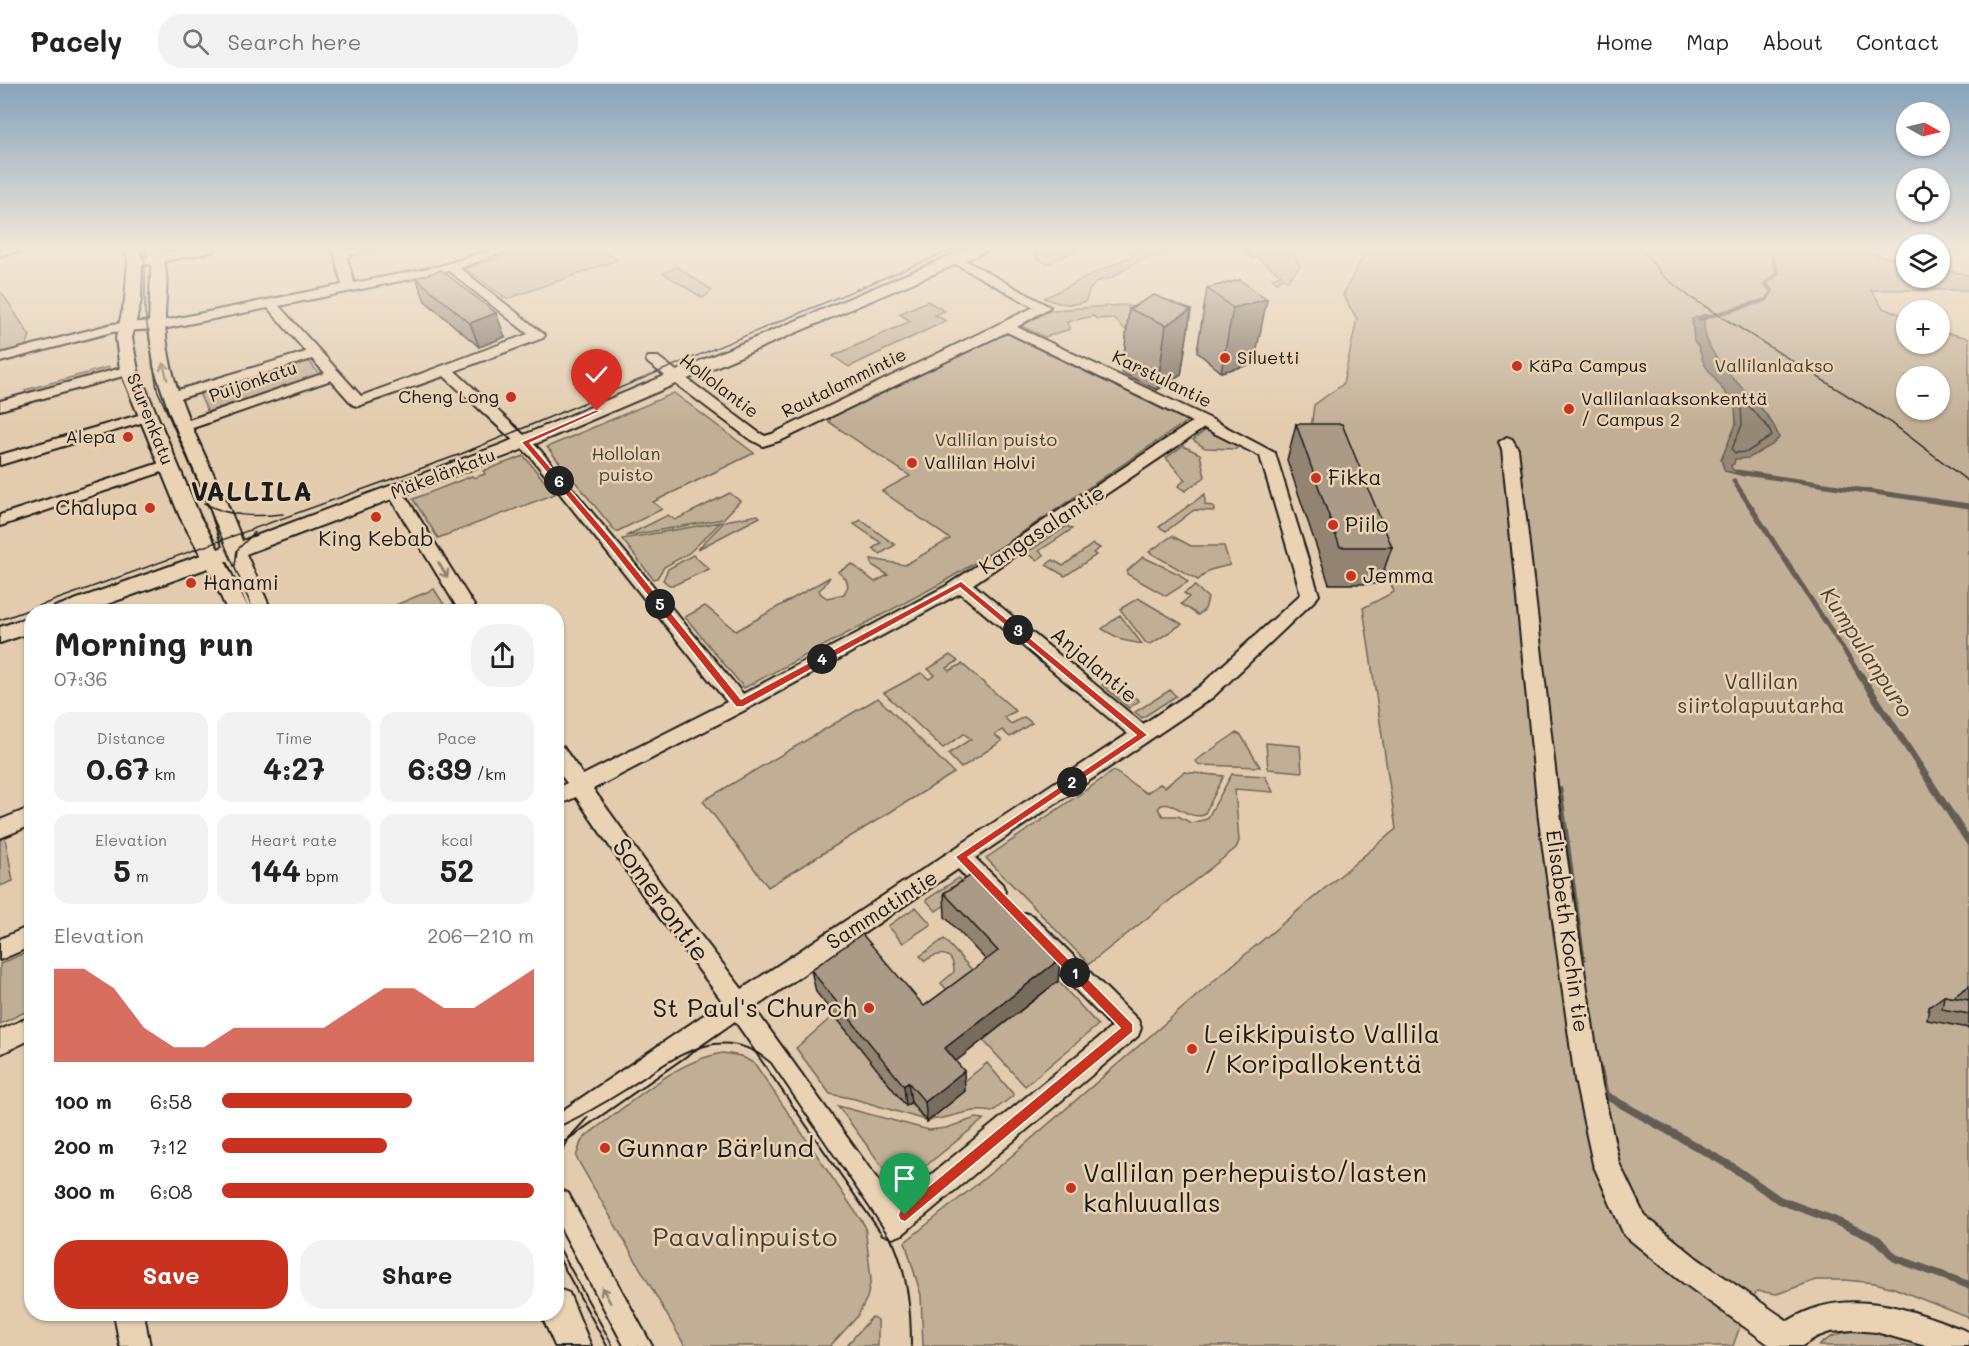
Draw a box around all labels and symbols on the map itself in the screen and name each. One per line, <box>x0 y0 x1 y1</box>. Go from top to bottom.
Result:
north arrow <box>1896 102 1950 156</box>
street label: Rautalammintie <box>777 341 910 423</box>
street label: Karstulantie <box>1109 344 1216 413</box>
place label: Siluetti <box>1237 345 1300 369</box>
street label: Hollolantie <box>675 347 764 423</box>
pin <box>571 349 622 411</box>
marker: Siluetti <box>1218 351 1232 365</box>
place label: KäPa Campus <box>1529 353 1647 377</box>
park label: Vallilanlaakso <box>1715 353 1834 377</box>
street label: Puijonkatu <box>205 355 300 407</box>
marker: KäPa Campus <box>1510 359 1524 373</box>
one-way arrow <box>159 361 170 380</box>
street label: Sturenkatu <box>122 369 180 468</box>
place label: Cheng Long <box>398 384 499 408</box>
place label: Vallilanlaaksonkenttä / Campus 2 <box>1581 386 1768 431</box>
marker: Cheng Long <box>504 390 518 404</box>
marker: Vallilanlaaksonkenttä / Campus 2 <box>1562 402 1576 416</box>
place label: Alepa <box>66 424 116 448</box>
park label: Vallilan puisto <box>935 427 1058 451</box>
marker: Alepa <box>121 430 135 444</box>
park label: Hollolan puisto <box>592 441 660 486</box>
street label: Mäkelänkatu <box>387 442 499 504</box>
place label: Vallilan Holvi <box>924 450 1036 474</box>
marker: Vallilan Holvi <box>905 456 919 470</box>
place label: Fikka <box>1328 463 1382 490</box>
pin: 6 <box>544 466 574 496</box>
marker: Fikka <box>1309 471 1323 485</box>
district label: VALLILA <box>191 473 313 508</box>
street label: Kangasalantie <box>973 478 1109 579</box>
place label: Chalupa <box>55 493 138 520</box>
marker: Chalupa <box>143 501 157 515</box>
marker: King Kebab <box>369 510 383 524</box>
place label: Piilo <box>1345 510 1388 537</box>
marker: Piilo <box>1326 518 1340 532</box>
place label: King Kebab <box>318 524 434 551</box>
one-way arrow <box>437 561 449 578</box>
place label: Jemma <box>1363 561 1434 588</box>
place label: Hanami <box>203 568 279 595</box>
marker: Jemma <box>1344 569 1358 583</box>
marker: Hanami <box>184 576 198 590</box>
water label: Kumpulanpuro <box>1815 581 1920 722</box>
pin: 5 <box>645 589 675 619</box>
pin: 3 <box>1003 615 1033 645</box>
street label: Anjalantie <box>1046 620 1144 708</box>
pin: 4 <box>807 644 837 674</box>
park label: Vallilan siirtolapuutarha <box>1677 667 1845 718</box>
pin: 2 <box>1057 767 1087 797</box>
street label: Elisabeth Kochin tie <box>1541 828 1596 1034</box>
street label: Somerontie <box>605 831 718 968</box>
street label: Sammatintie <box>820 863 942 955</box>
pin: 1 <box>1060 958 1090 988</box>
place label: St Paul's Church <box>653 990 857 1024</box>
marker: St Paul's Church <box>862 1001 876 1015</box>
place label: Leikkipuisto Vallila / Koripallokenttä <box>1204 1016 1440 1080</box>
marker: Leikkipuisto Vallila / Koripallokenttä <box>1185 1042 1199 1056</box>
place label: Gunnar Bärlund <box>617 1130 814 1164</box>
marker: Gunnar Bärlund <box>598 1141 612 1155</box>
pin <box>879 1153 930 1215</box>
place label: Vallilan perhepuisto/lasten kahluuallas <box>1083 1155 1427 1219</box>
marker: Vallilan perhepuisto/lasten kahluuallas <box>1064 1181 1078 1195</box>
park label: Paavalinpuisto <box>653 1219 837 1253</box>
one-way arrow <box>600 1286 611 1304</box>

